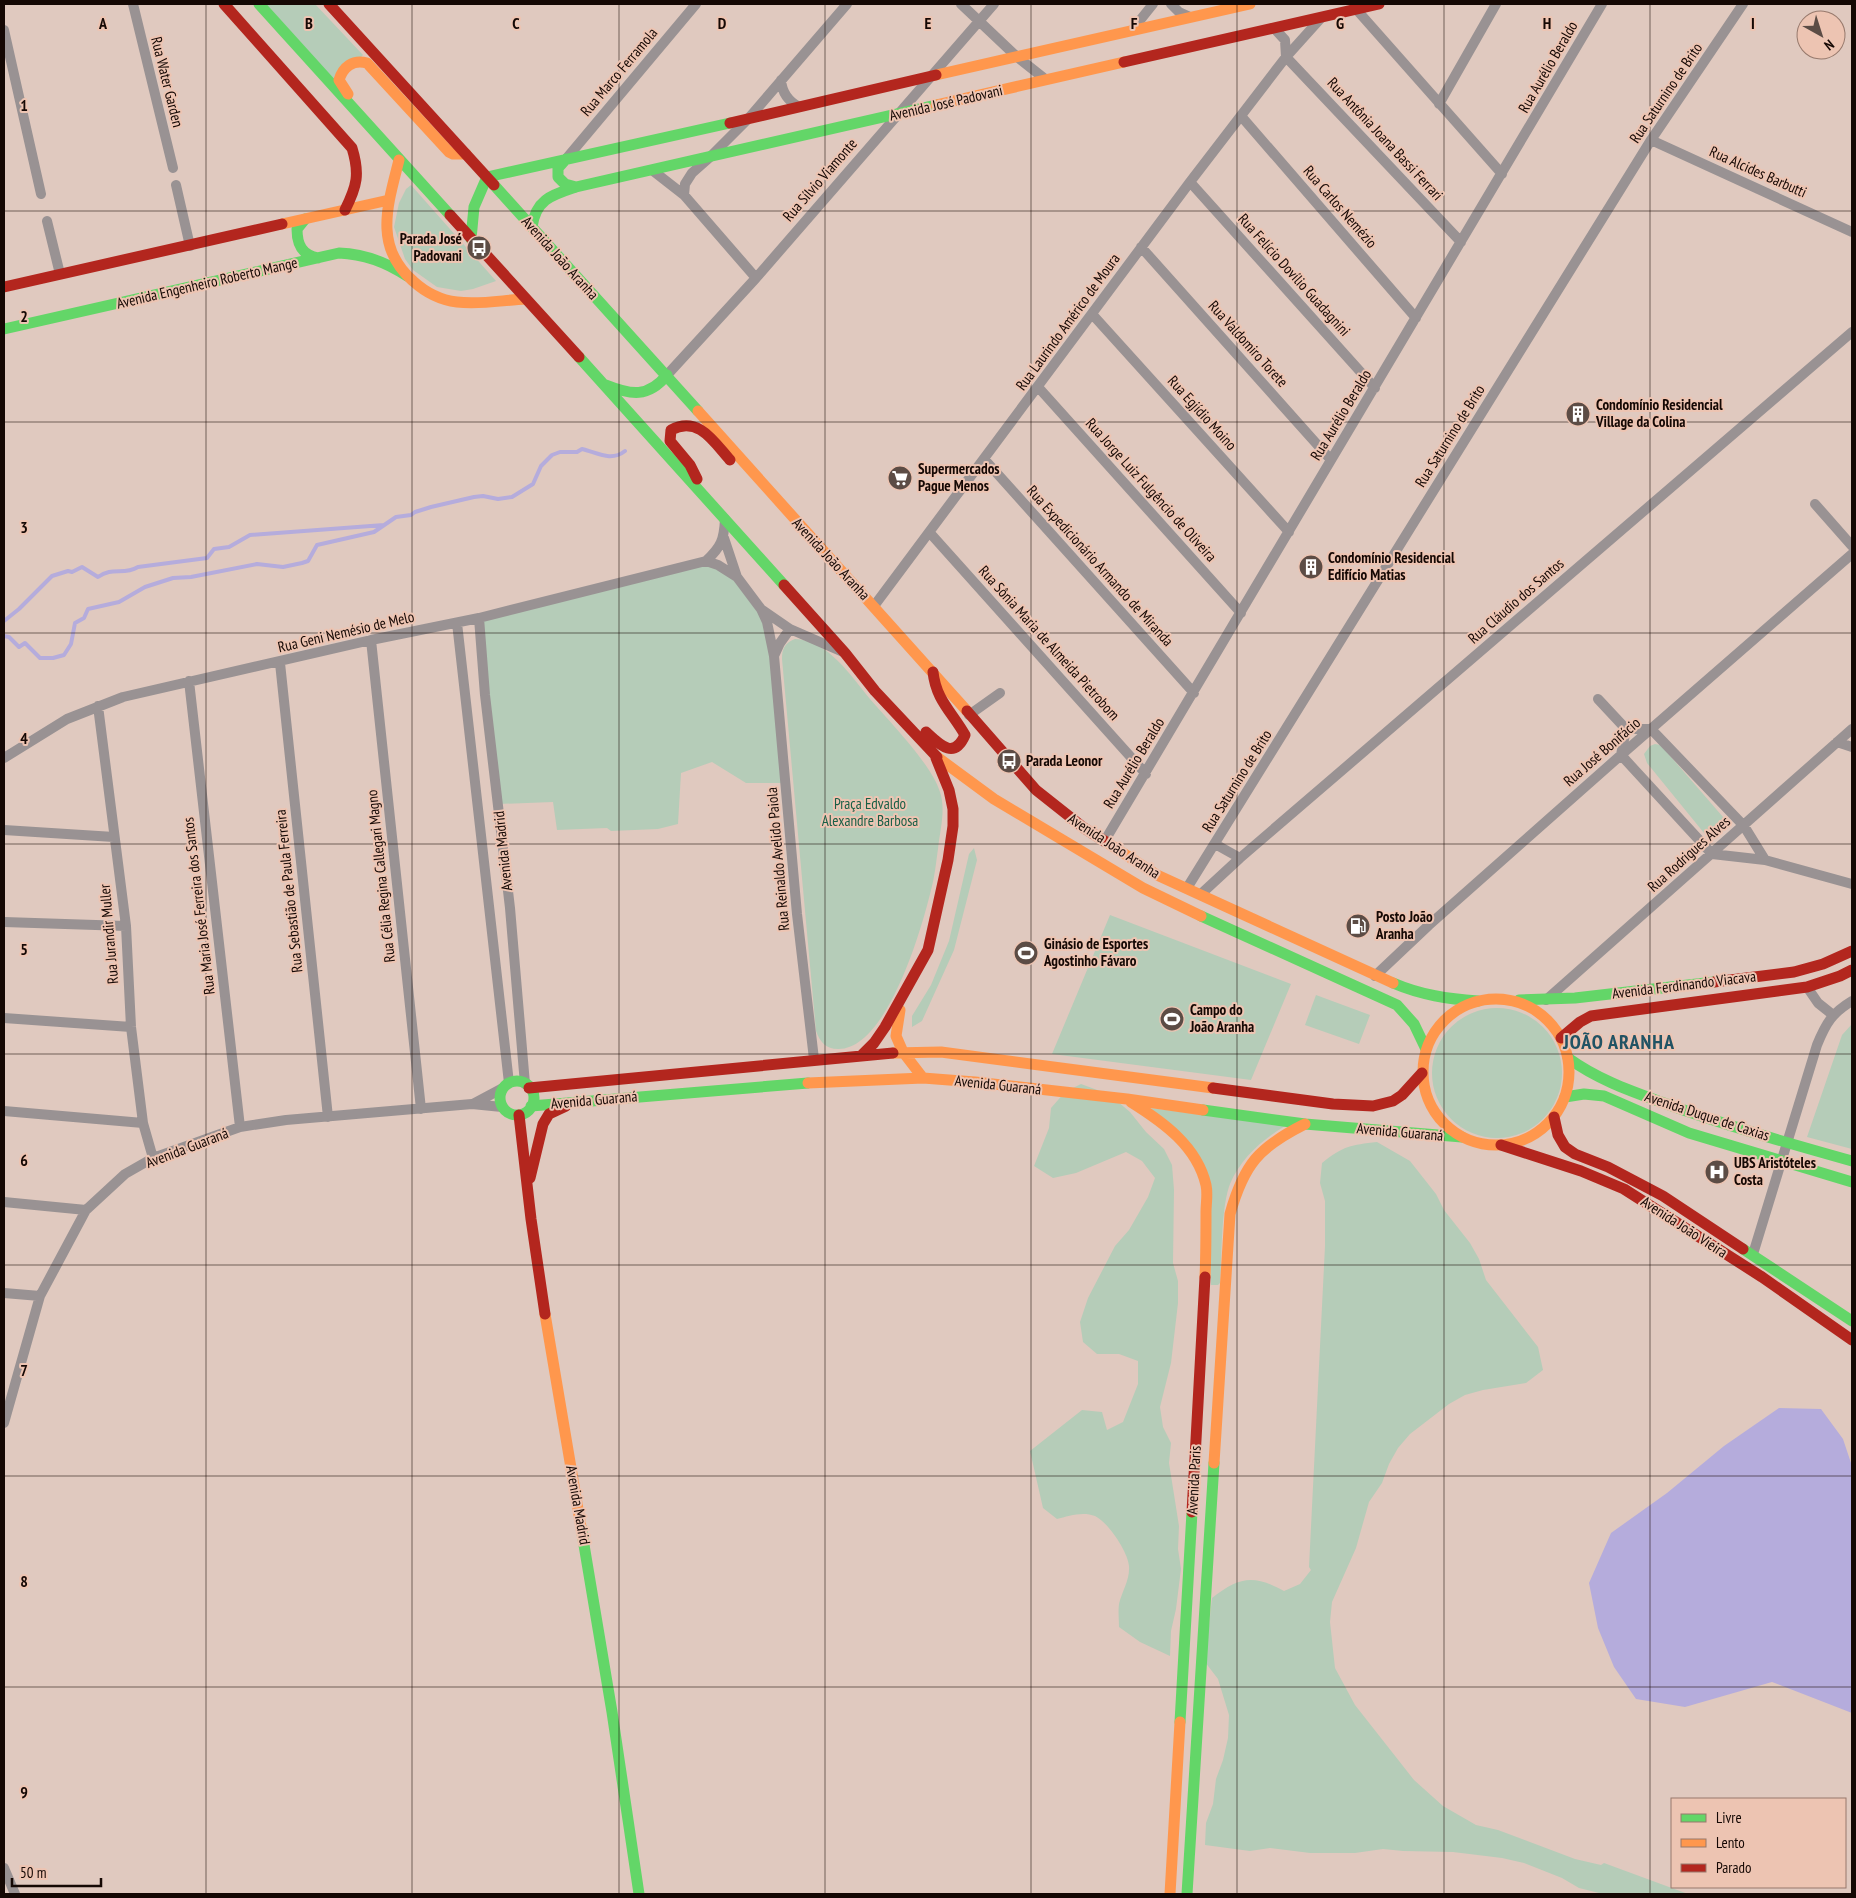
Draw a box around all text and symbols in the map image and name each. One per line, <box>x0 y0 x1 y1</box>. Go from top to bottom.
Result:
north arrow <box>1796 10 1846 60</box>
text: A <box>98 13 108 33</box>
text: B <box>305 13 313 33</box>
text: C <box>512 13 520 33</box>
text: D <box>718 13 727 33</box>
text: E <box>925 13 932 33</box>
text: F <box>1131 13 1138 33</box>
text: G <box>1336 13 1344 33</box>
text: H <box>1543 13 1551 33</box>
text: I <box>1751 13 1755 33</box>
street label: Rua Aurélio Beraldo <box>1514 18 1581 116</box>
street label: Rua Marco Ferramola <box>576 24 661 120</box>
street label: Rua Water Garden <box>147 35 188 129</box>
text: N <box>1821 36 1838 54</box>
street label: Rua Saturnino de Brito <box>1625 39 1706 147</box>
street label: Rua Antônia Joana Bassi Ferrari <box>1323 73 1447 204</box>
street label: Avenida José Padovani <box>887 80 1004 125</box>
text: 1 <box>20 95 28 115</box>
street label: Rua Sílvio Viamonte <box>778 134 861 225</box>
street label: Rua Alcides Barbutti <box>1707 142 1810 201</box>
street label: Rua Carlos Nemézio <box>1299 162 1381 252</box>
street label: Rua Felício Dovílio Guadagnini <box>1234 209 1354 340</box>
street label: Avenida João Aranha <box>518 212 603 303</box>
place label: Parada José Padovani <box>400 229 462 265</box>
bus stop icon: Parada José Padovani <box>466 235 492 261</box>
street label: Rua Laurindo Américo de Moura <box>1011 249 1124 394</box>
street label: Avenida Engenheiro Roberto Mange <box>115 252 299 313</box>
street label: Rua Valdomiro Torete <box>1205 296 1292 391</box>
text: 2 <box>20 306 28 326</box>
street label: Rua Aurélio Beraldo <box>1306 366 1375 464</box>
street label: Rua Egjídio Moino <box>1164 371 1241 454</box>
street label: Rua Saturnino de Brito <box>1411 381 1489 490</box>
place label: Condomínio Residencial Village da Colina <box>1595 395 1723 431</box>
building icon: Condomínio Residencial Village da Colina <box>1565 401 1591 427</box>
street label: Rua Jorge Luiz Fulgêncio de Oliveira <box>1082 414 1221 565</box>
place label: Supermercados Pague Menos <box>918 459 1000 495</box>
supermarket icon: Supermercados Pague Menos <box>887 465 913 491</box>
street label: Rua Expedicionário Armando de Miranda <box>1023 481 1178 650</box>
street label: Avenida João Aranha <box>788 513 874 604</box>
text: 3 <box>20 517 28 537</box>
place label: Condomínio Residencial Edifício Matias <box>1328 548 1455 584</box>
building icon: Condomínio Residencial Edifício Matias <box>1298 554 1324 580</box>
street label: Rua Cláudio dos Santos <box>1464 554 1568 647</box>
street label: Rua Sônia Maria de Almeida Pietrobom <box>975 561 1124 724</box>
street label: Rua Geni Nemésio de Melo <box>276 607 416 656</box>
street label: Rua José Bonifácio <box>1559 713 1644 790</box>
street label: Rua Aurélio Beraldo <box>1099 714 1168 812</box>
street label: Rua Saturnino de Brito <box>1198 726 1276 835</box>
text: 4 <box>20 728 28 748</box>
bus stop icon: Parada Leonor <box>996 748 1022 774</box>
place label: Parada Leonor <box>1026 751 1103 770</box>
street label: Rua Reinaldo Avelido Paiola <box>762 787 793 932</box>
street label: Rua Célia Regina Callegari Magno <box>362 789 399 963</box>
park label: Praça Edvaldo Alexandre Barbosa <box>822 794 918 830</box>
street label: Rua Sebastião de Paula Ferreira <box>270 809 307 973</box>
street label: Avenida João Aranha <box>1065 809 1164 882</box>
street label: Avenida Madrid <box>489 810 516 892</box>
street label: Rua Rodrigues Alves <box>1643 812 1734 896</box>
street label: Rua Maria José Ferreira dos Santos <box>178 816 219 996</box>
street label: Rua Jurandir Muller <box>95 882 122 985</box>
place label: Posto João Aranha <box>1375 907 1433 943</box>
fuel station icon: Posto João Aranha <box>1345 913 1371 939</box>
place label: Ginásio de Esportes Agostinho Fávaro <box>1043 934 1148 970</box>
text: 5 <box>20 939 28 959</box>
sports icon: Ginásio de Esportes Agostinho Fávaro <box>1013 940 1039 966</box>
street label: Avenida Ferdinando Viacava <box>1611 966 1757 1003</box>
place label: Campo do João Aranha <box>1189 1000 1254 1036</box>
sports icon: Campo do João Aranha <box>1159 1006 1185 1032</box>
district label: JOÃO ARANHA <box>1562 1029 1675 1055</box>
street label: Avenida Guaraná <box>954 1071 1042 1098</box>
street label: Avenida Guaraná <box>550 1086 638 1113</box>
street label: Avenida Duque de Caxias <box>1642 1086 1772 1145</box>
street label: Avenida Guaraná <box>1356 1118 1444 1145</box>
street label: Avenida Guaraná <box>143 1123 231 1172</box>
text: 6 <box>20 1150 28 1170</box>
place label: UBS Aristóteles Costa <box>1734 1153 1816 1189</box>
hospital icon: UBS Aristóteles Costa <box>1704 1159 1730 1185</box>
street label: Avenida João Vieira <box>1637 1192 1731 1262</box>
text: 7 <box>20 1360 28 1380</box>
street label: Avenida Paris <box>1182 1445 1205 1515</box>
street label: Avenida Madrid <box>562 1464 595 1546</box>
text: 8 <box>20 1571 28 1591</box>
text: 9 <box>20 1782 28 1802</box>
legend <box>1671 1798 1846 1888</box>
text: Livre <box>1716 1808 1742 1827</box>
text: Lento <box>1716 1833 1745 1852</box>
scale bar <box>12 1856 101 1888</box>
text: Parado <box>1716 1858 1751 1877</box>
text: 50 m <box>20 1863 46 1882</box>

